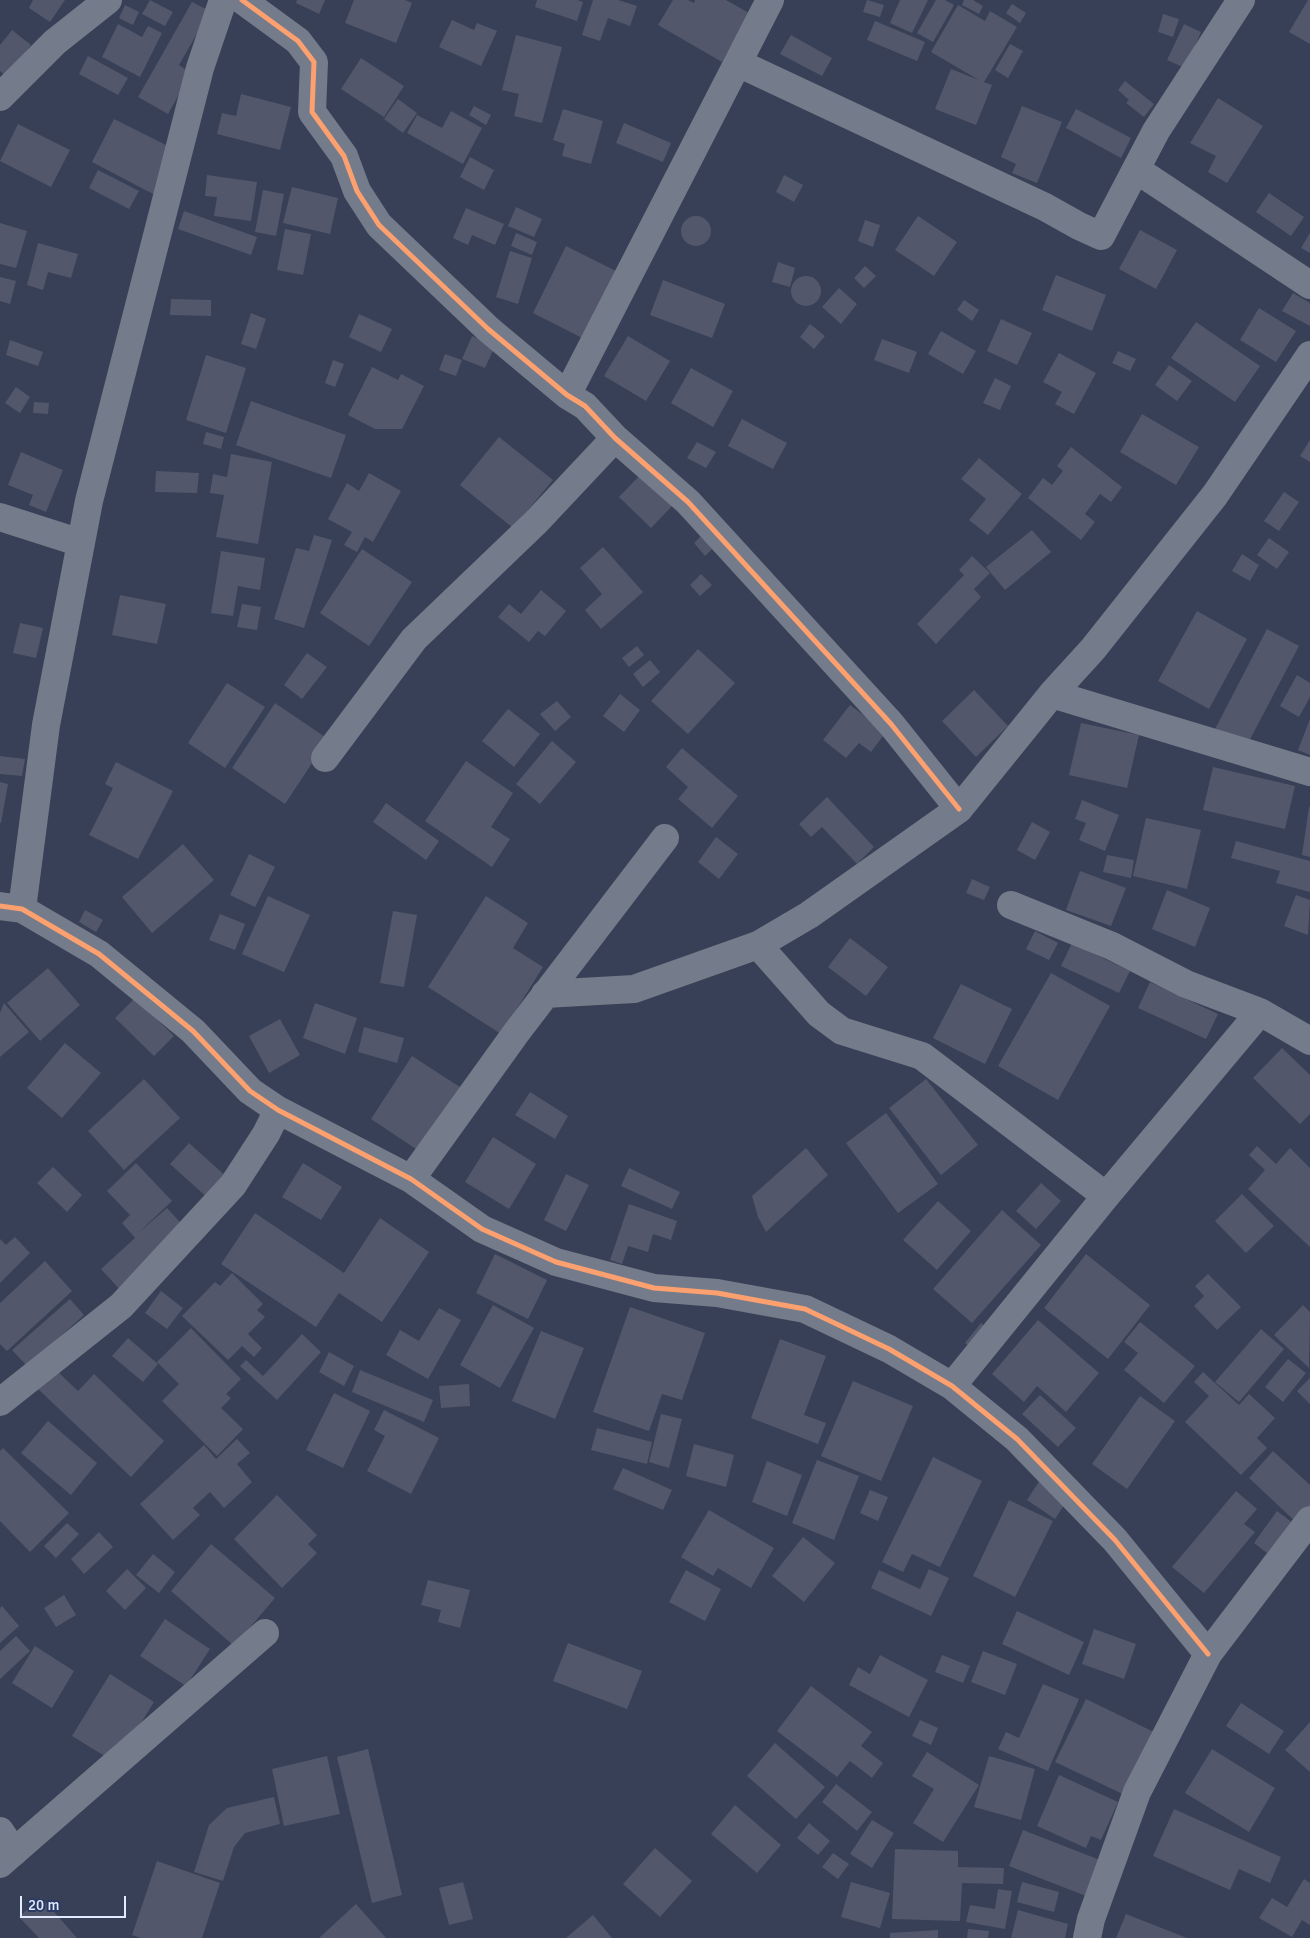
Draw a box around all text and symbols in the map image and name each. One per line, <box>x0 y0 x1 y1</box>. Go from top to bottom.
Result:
scale bar <box>22 1886 129 1918</box>
text: 20 m <box>28 1896 59 1914</box>

